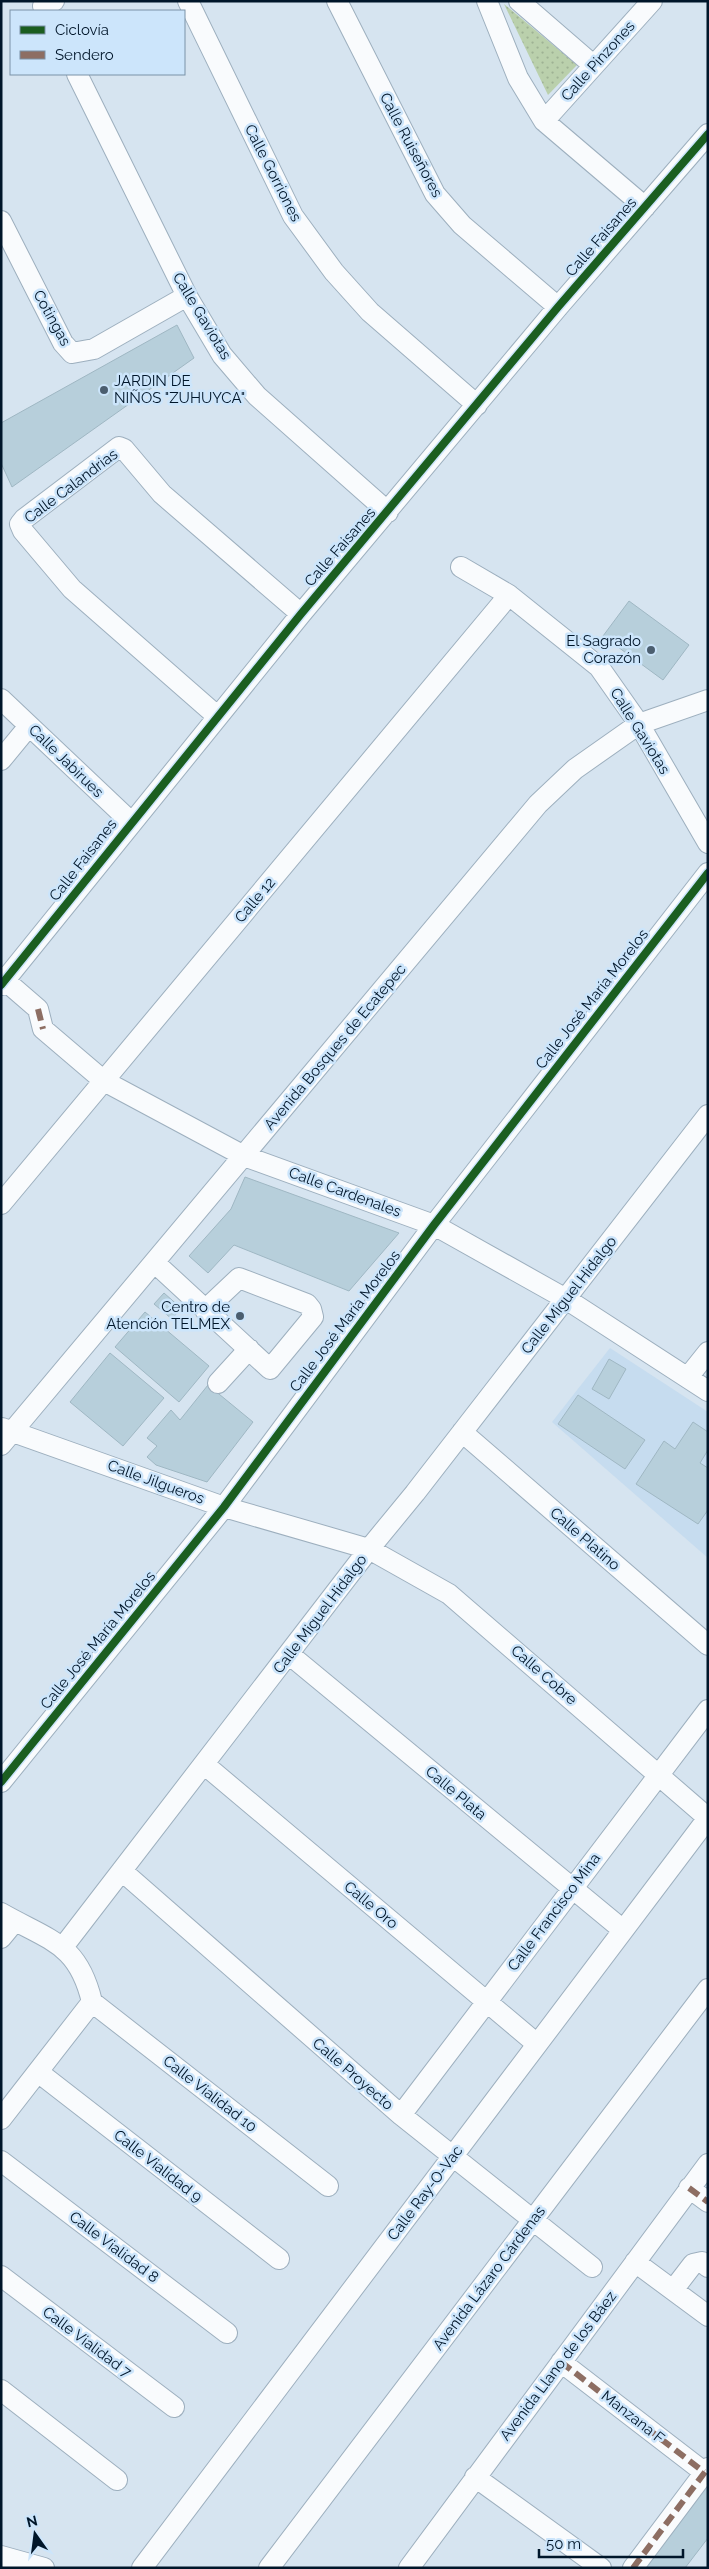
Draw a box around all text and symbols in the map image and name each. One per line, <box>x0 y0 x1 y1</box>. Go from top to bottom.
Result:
legend <box>10 10 185 75</box>
street label: Calle Pinzones <box>557 17 639 105</box>
text: Ciclovía <box>55 21 109 39</box>
text: Sendero <box>55 46 114 64</box>
street label: Calle Ruiseñores <box>376 90 446 200</box>
street label: Calle Gorriones <box>241 121 305 225</box>
street label: Calle Faisanes <box>562 194 640 280</box>
street label: Calle Gaviotas <box>169 269 235 363</box>
street label: Cotingas <box>29 287 75 349</box>
place label: JARDIN DE NIÑOS "ZUHUYCA" <box>114 372 245 407</box>
marker: JARDIN DE NIÑOS "ZUHUYCA" <box>98 384 110 396</box>
street label: Calle Calandrias <box>21 445 121 527</box>
street label: Calle Faisanes <box>301 504 379 590</box>
place label: El Sagrado Corazón <box>566 632 641 667</box>
marker: El Sagrado Corazón <box>645 644 657 656</box>
street label: Calle Gaviotas <box>606 684 674 778</box>
street label: Calle Jabirues <box>25 721 107 801</box>
street label: Calle Faisanes <box>45 816 121 904</box>
street label: Calle 12 <box>231 874 279 926</box>
street label: Calle José María Morelos <box>532 925 652 1073</box>
street label: Avenida Bosques de Ecatepec <box>260 960 410 1134</box>
street label: Calle Cardenales <box>286 1163 404 1221</box>
street label: Calle Miguel Hidalgo <box>518 1233 621 1357</box>
street label: Calle José María Morelos <box>286 1247 404 1395</box>
place label: Centro de Atención TELMEX <box>106 1298 231 1333</box>
marker: Centro de Atención TELMEX <box>234 1310 246 1322</box>
street label: Calle Jilgueros <box>105 1456 207 1508</box>
street label: Calle Platino <box>546 1504 624 1574</box>
street label: Calle Miguel Hidalgo <box>269 1551 371 1677</box>
street label: Calle José María Morelos <box>37 1567 159 1713</box>
street label: Calle Cobre <box>507 1641 581 1709</box>
street label: Calle Plata <box>422 1762 490 1824</box>
street label: Calle Francisco Mina <box>504 1850 604 1974</box>
street label: Calle Oro <box>341 1877 402 1933</box>
street label: Calle Proyecto <box>309 2034 397 2114</box>
street label: Calle Vialidad 10 <box>160 2052 260 2136</box>
street label: Calle Vialidad 9 <box>110 2126 206 2206</box>
street label: Calle Ray-O-Vac <box>384 2142 466 2244</box>
street label: Avenida Lázaro Cárdenas <box>429 2202 549 2354</box>
street label: Calle Vialidad 8 <box>66 2208 162 2287</box>
street label: Avenida Llano de los Báez <box>496 2288 620 2444</box>
street label: Calle Vialidad 7 <box>39 2303 135 2381</box>
street label: Manzana F <box>598 2387 668 2447</box>
north arrow <box>10 2509 60 2559</box>
text: N <box>25 2512 39 2530</box>
scale bar <box>539 2526 683 2558</box>
text: 50 m <box>546 2535 581 2553</box>

